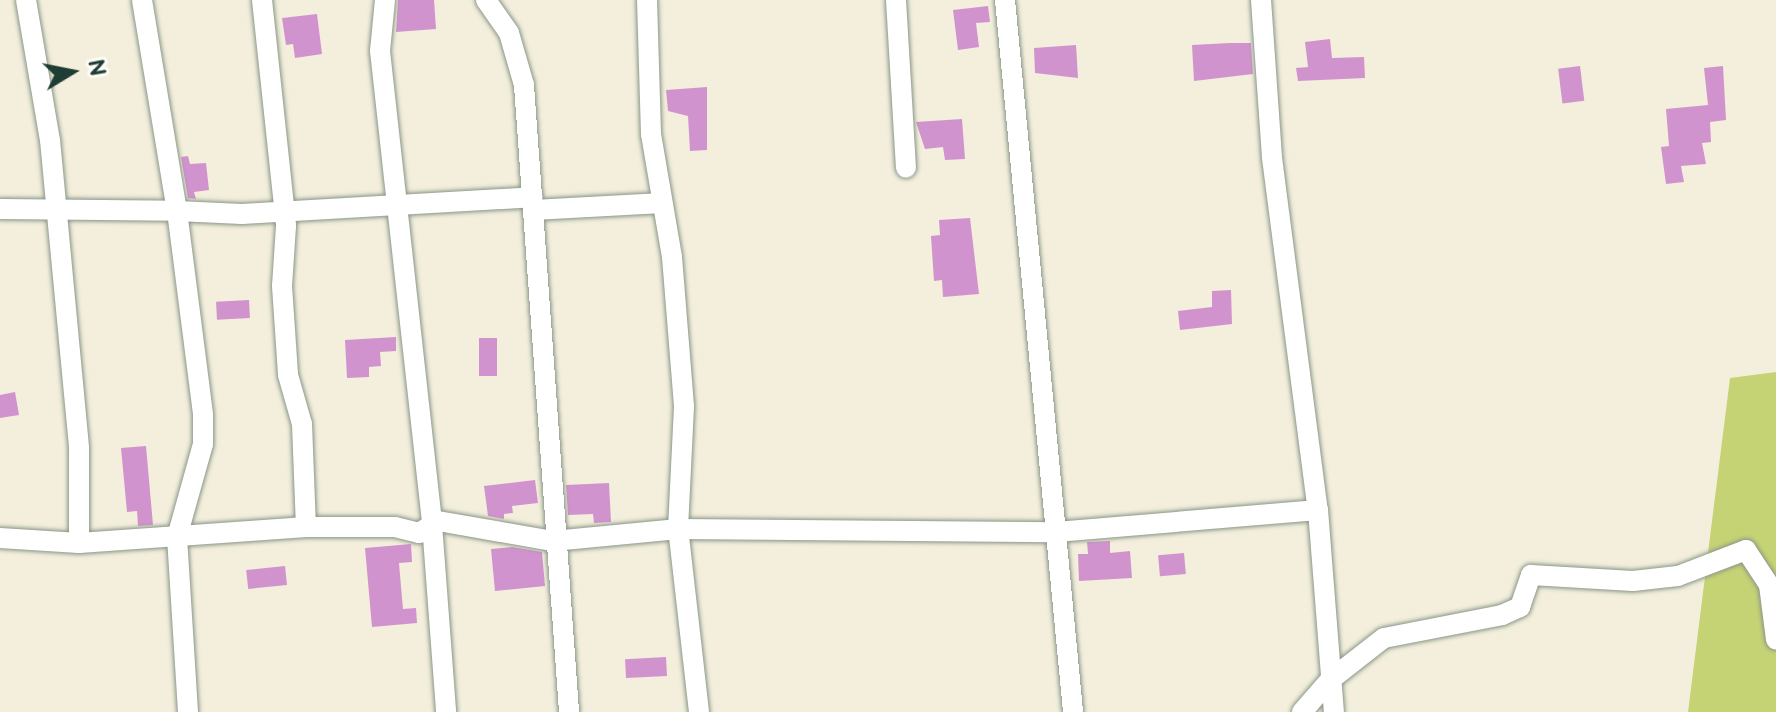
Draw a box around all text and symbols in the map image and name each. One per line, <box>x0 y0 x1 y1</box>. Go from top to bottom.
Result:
north arrow <box>32 32 112 112</box>
text: N <box>81 57 111 78</box>

